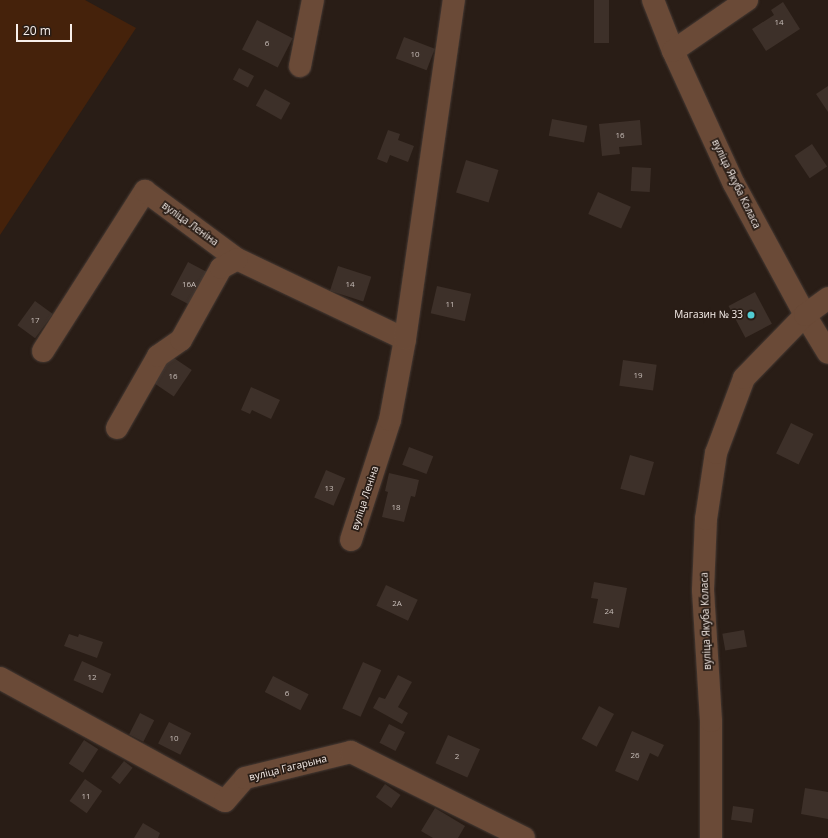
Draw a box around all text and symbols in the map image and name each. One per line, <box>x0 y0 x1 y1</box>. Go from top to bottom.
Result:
scale bar <box>18 16 74 42</box>
house number: 14 <box>774 17 784 27</box>
text: 20 m <box>23 22 51 39</box>
house number: 6 <box>265 38 269 48</box>
house number: 10 <box>410 49 420 59</box>
house number: 16 <box>615 130 625 140</box>
street label: вуліца Якуба Коласа <box>709 137 763 231</box>
street label: вуліца Леніна <box>159 200 221 248</box>
house number: 16А <box>182 279 196 289</box>
house number: 14 <box>345 279 355 289</box>
house number: 11 <box>445 299 455 309</box>
place label: Магазин № 33 <box>674 309 743 321</box>
marker: Магазин № 33 <box>746 310 756 320</box>
house number: 17 <box>30 315 40 325</box>
house number: 19 <box>633 370 643 380</box>
house number: 16 <box>168 371 178 381</box>
street label: вуліца Леніна <box>349 464 381 532</box>
house number: 13 <box>324 483 334 493</box>
house number: 18 <box>391 502 401 512</box>
street label: вуліца Якуба Коласа <box>698 572 714 670</box>
house number: 2А <box>392 598 402 608</box>
house number: 24 <box>604 606 614 616</box>
house number: 12 <box>87 672 97 682</box>
house number: 6 <box>285 688 289 698</box>
house number: 10 <box>169 733 179 743</box>
house number: 26 <box>630 750 640 760</box>
house number: 2 <box>455 751 459 761</box>
street label: вуліца Гагарына <box>248 753 328 783</box>
house number: 11 <box>81 791 91 801</box>

